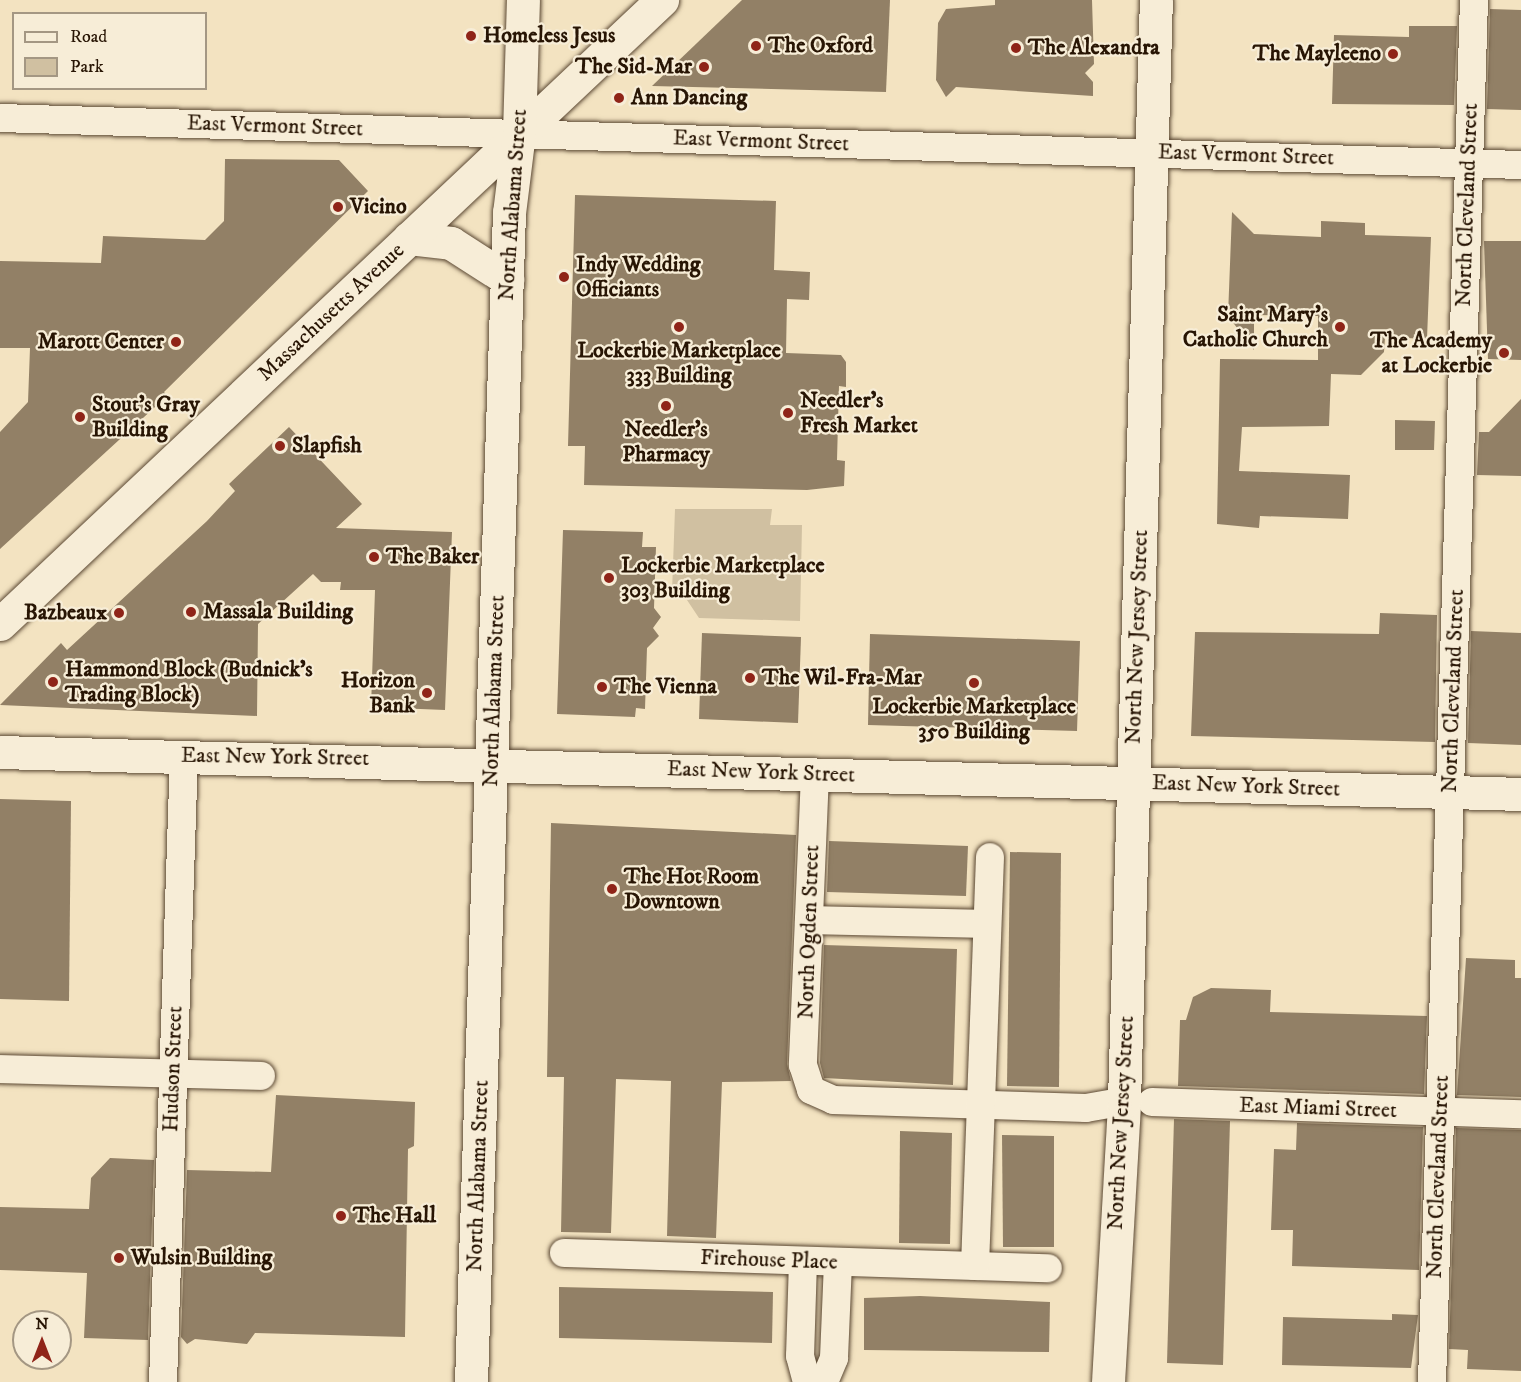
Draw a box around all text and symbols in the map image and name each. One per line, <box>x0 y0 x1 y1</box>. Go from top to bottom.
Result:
legend <box>12 12 207 90</box>
place label: Homeless Jesus <box>483 23 615 49</box>
text: Road <box>70 26 107 48</box>
marker: Homeless Jesus <box>464 29 478 43</box>
place label: The Oxford <box>768 33 873 59</box>
place label: The Alexandra <box>1028 35 1160 61</box>
marker: The Oxford <box>749 39 763 53</box>
marker: The Alexandra <box>1009 41 1023 55</box>
place label: The Mayleeno <box>1253 41 1381 67</box>
marker: The Mayleeno <box>1386 47 1400 61</box>
place label: The Sid-Mar <box>575 54 692 80</box>
text: Park <box>70 56 104 78</box>
marker: The Sid-Mar <box>697 60 711 74</box>
place label: Ann Dancing <box>631 85 747 111</box>
marker: Ann Dancing <box>612 91 626 105</box>
street label: North Cleveland Street <box>1450 103 1484 307</box>
street label: North Alabama Street <box>493 108 533 302</box>
street label: East Vermont Street <box>186 110 364 142</box>
street label: East Vermont Street <box>672 125 850 157</box>
street label: East Vermont Street <box>1157 139 1335 171</box>
place label: Vicino <box>350 194 407 220</box>
marker: Vicino <box>331 200 345 214</box>
street label: Massachusetts Avenue <box>252 237 410 387</box>
place label: Indy Wedding Officiants <box>576 251 701 302</box>
marker: Indy Wedding Officiants <box>557 270 571 284</box>
place label: Saint Mary's Catholic Church <box>1183 301 1328 352</box>
marker: Lockerbie Marketplace 333 Building <box>672 320 686 334</box>
marker: Saint Mary's Catholic Church <box>1333 320 1347 334</box>
place label: The Academy at Lockerbie <box>1370 327 1492 378</box>
place label: Marott Center <box>37 329 164 355</box>
marker: Marott Center <box>169 335 183 349</box>
place label: Lockerbie Marketplace 333 Building <box>577 337 781 388</box>
marker: The Academy at Lockerbie <box>1497 346 1511 360</box>
place label: Needler's Fresh Market <box>800 387 918 439</box>
place label: Stout's Gray Building <box>92 391 200 442</box>
marker: Needler's Pharmacy <box>659 399 673 413</box>
marker: Needler's Fresh Market <box>781 406 795 420</box>
marker: Stout's Gray Building <box>73 410 87 424</box>
place label: Needler's Pharmacy <box>622 416 710 468</box>
place label: Slapfish <box>292 433 362 459</box>
marker: Slapfish <box>273 439 287 453</box>
street label: North New Jersey Street <box>1120 529 1154 745</box>
place label: The Baker <box>386 544 479 570</box>
marker: The Baker <box>367 550 381 564</box>
place label: Lockerbie Marketplace 303 Building <box>621 552 825 604</box>
marker: Lockerbie Marketplace 303 Building <box>602 571 616 585</box>
street label: North Cleveland Street <box>1436 589 1470 793</box>
street label: North Alabama Street <box>477 595 511 787</box>
place label: Massala Building <box>203 599 353 625</box>
place label: Bazbeaux <box>24 600 107 626</box>
marker: Massala Building <box>184 605 198 619</box>
marker: Bazbeaux <box>112 606 126 620</box>
place label: Hammond Block (Budnick's Trading Block) <box>65 656 313 708</box>
place label: The Wil-Fra-Mar <box>762 665 922 691</box>
place label: Horizon Bank <box>341 667 415 718</box>
marker: The Wil-Fra-Mar <box>743 671 757 685</box>
place label: The Vienna <box>614 674 717 700</box>
marker: Hammond Block (Budnick's Trading Block) <box>46 675 60 689</box>
marker: Lockerbie Marketplace 350 Building <box>967 676 981 690</box>
marker: The Vienna <box>595 680 609 694</box>
marker: Horizon Bank <box>420 686 434 700</box>
place label: Lockerbie Marketplace 350 Building <box>872 693 1076 744</box>
street label: East New York Street <box>181 742 369 772</box>
street label: East New York Street <box>666 756 856 788</box>
street label: East New York Street <box>1151 770 1341 802</box>
street label: North Ogden Street <box>793 844 825 1020</box>
place label: The Hot Room Downtown <box>624 863 759 914</box>
marker: The Hot Room Downtown <box>605 882 619 896</box>
street label: Hudson Street <box>158 1006 188 1132</box>
street label: North New Jersey Street <box>1102 1015 1140 1231</box>
street label: North Cleveland Street <box>1421 1075 1455 1279</box>
street label: North Alabama Street <box>461 1080 495 1272</box>
street label: East Miami Street <box>1239 1092 1397 1124</box>
place label: The Hall <box>353 1203 436 1229</box>
marker: The Hall <box>334 1209 348 1223</box>
street label: Firehouse Place <box>700 1244 838 1276</box>
place label: Wulsin Building <box>131 1245 272 1271</box>
marker: Wulsin Building <box>112 1251 126 1265</box>
north arrow <box>12 1310 72 1370</box>
text: N <box>35 1314 49 1334</box>

